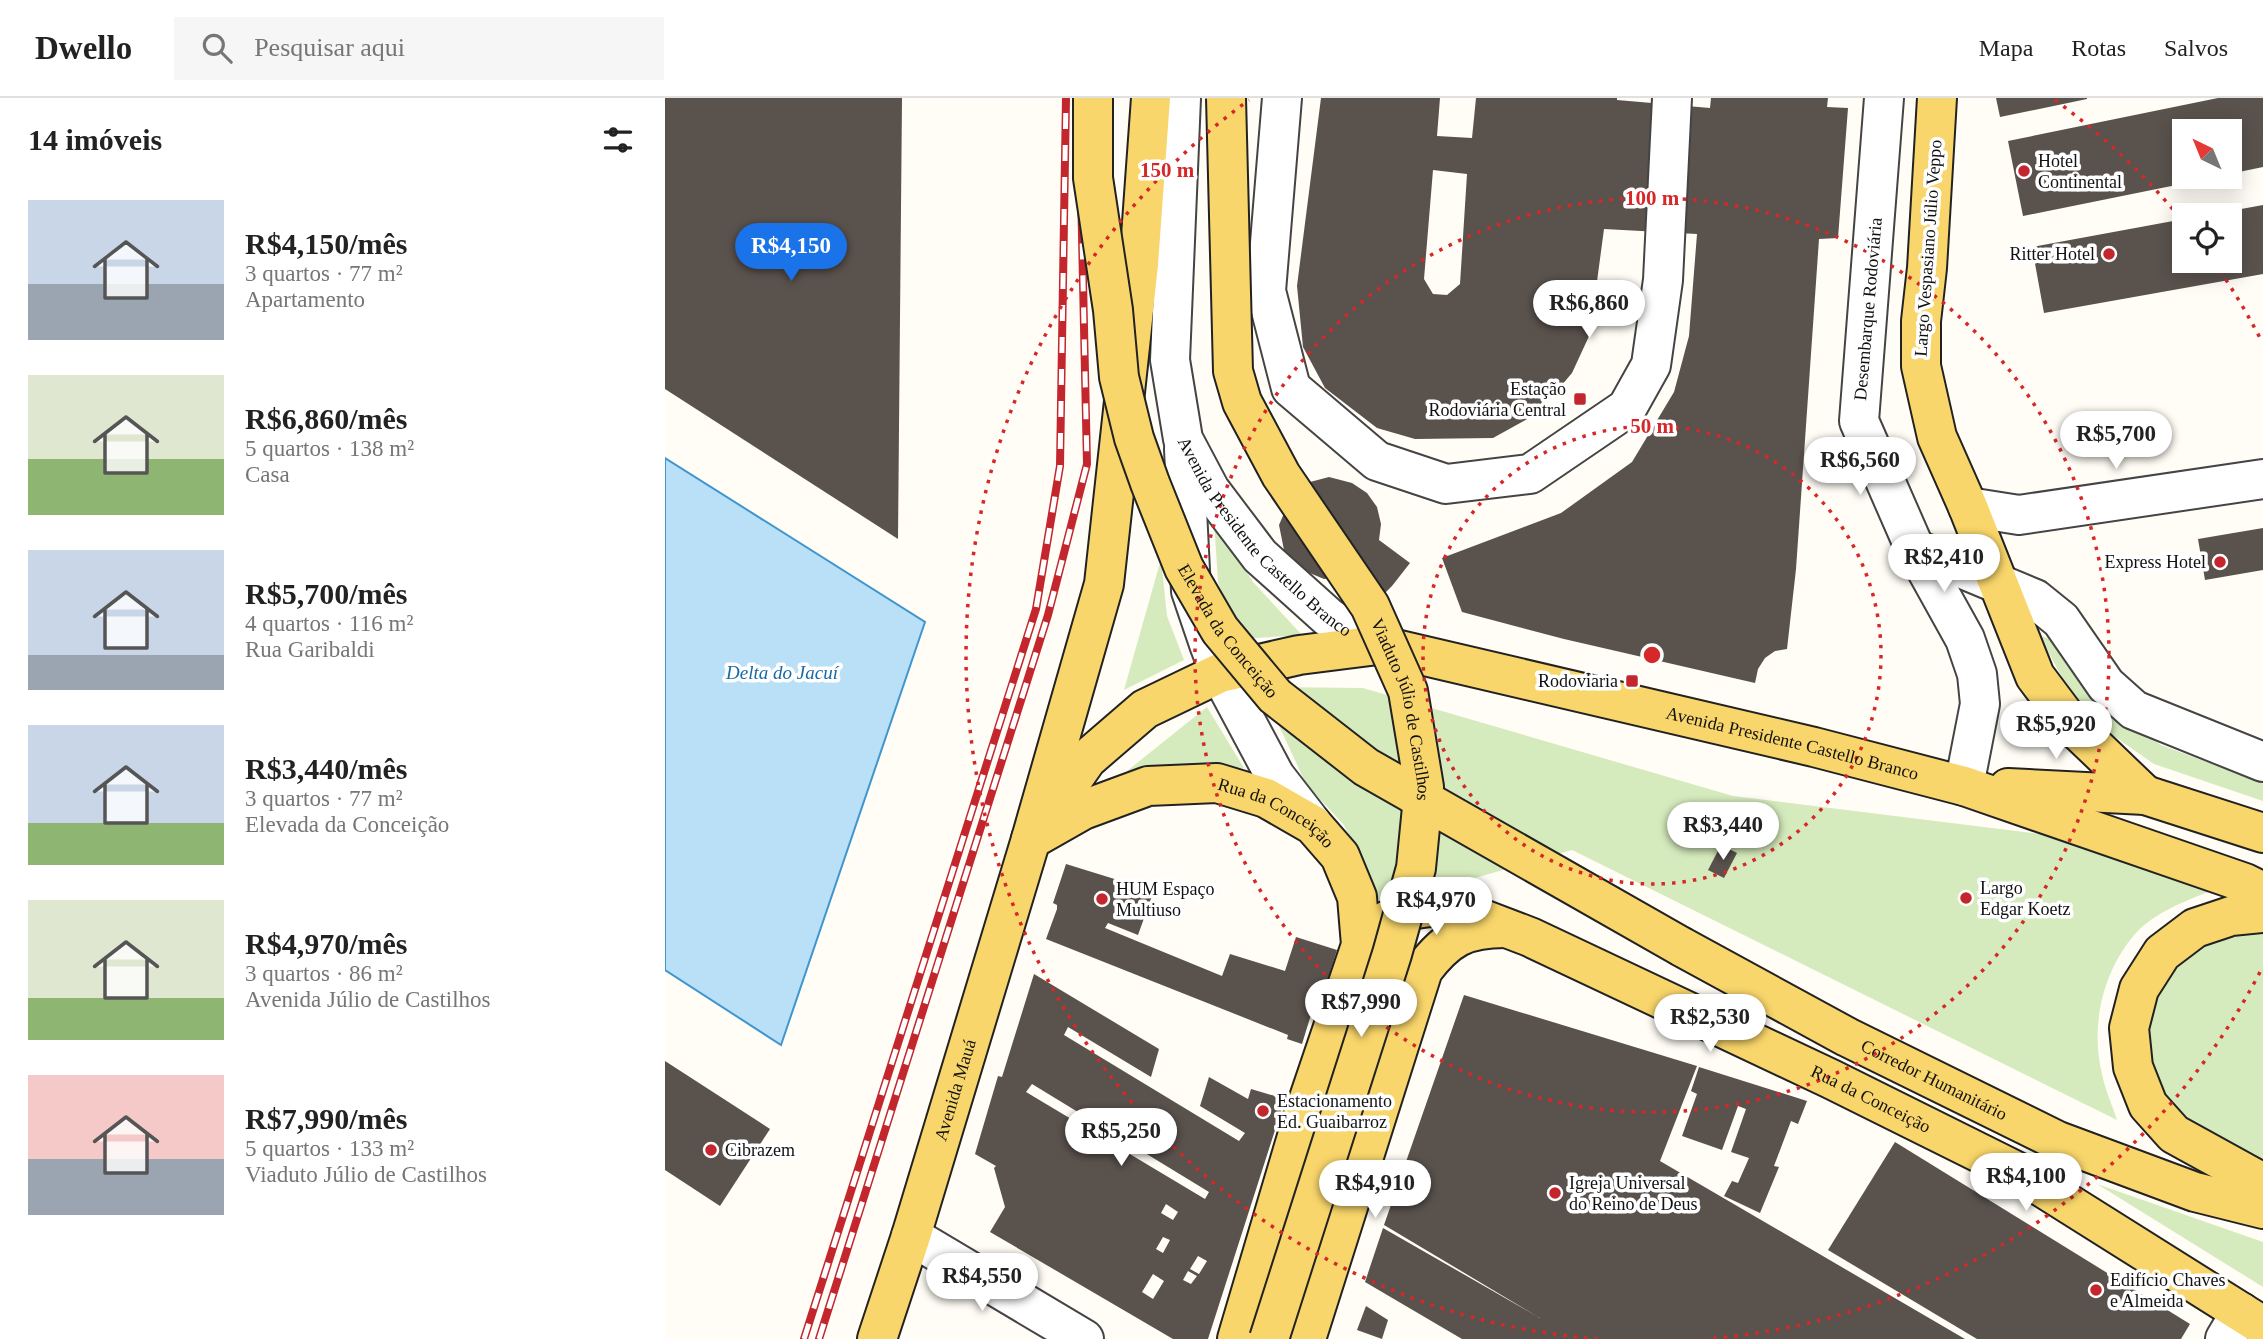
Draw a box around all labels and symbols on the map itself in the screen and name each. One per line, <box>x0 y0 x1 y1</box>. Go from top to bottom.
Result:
north arrow <box>2172 119 2242 189</box>
street label: Largo Vespasiano Júlio Veppo <box>1910 139 1946 357</box>
place label: Hotel Continental <box>2038 151 2122 192</box>
text: 150 m <box>1140 158 1195 182</box>
marker: Hotel Continental <box>2016 163 2032 179</box>
text: 100 m <box>1625 186 1680 210</box>
street label: Desembarque Rodoviária <box>1850 217 1886 401</box>
pin: R$4,150 <box>726 223 856 283</box>
place label: Ritter Hotel <box>2010 244 2095 264</box>
marker: Ritter Hotel <box>2101 246 2117 262</box>
pin: R$6,860 <box>1524 280 1654 340</box>
place label: Estação Rodoviária Central <box>1429 379 1566 420</box>
marker: Estação Rodoviária Central <box>1572 391 1588 407</box>
pin: R$5,700 <box>2051 412 2181 471</box>
text: 50 m <box>1630 414 1674 438</box>
street label: Avenida Presidente Castello Branco <box>1174 433 1355 641</box>
pin: R$6,560 <box>1795 438 1925 497</box>
pin: R$2,410 <box>1879 534 2009 594</box>
place label: Express Hotel <box>2105 552 2206 572</box>
marker: Express Hotel <box>2212 554 2228 570</box>
street label: Elevada da Conceição <box>1174 560 1282 702</box>
street label: Viaduto Júlio de Castilhos <box>1367 615 1434 802</box>
centre of rings <box>1640 643 1664 667</box>
water label: Delta do Jacuí <box>725 662 840 683</box>
place label: Rodoviaria <box>1538 671 1618 691</box>
marker: Rodoviaria <box>1624 673 1640 689</box>
pin: R$5,920 <box>1991 702 2121 761</box>
street label: Avenida Presidente Castello Branco <box>1664 703 1921 784</box>
street label: Rua da Conceição <box>1216 774 1338 852</box>
pin: R$3,440 <box>1658 802 1788 862</box>
pin: R$4,970 <box>1371 878 1501 937</box>
place label: Largo Edgar Koetz <box>1980 878 2070 919</box>
place label: HUM Espaço Multiuso <box>1116 879 1214 920</box>
marker: Largo Edgar Koetz <box>1958 890 1974 906</box>
marker: HUM Espaço Multiuso <box>1094 891 1110 907</box>
pin: R$7,990 <box>1296 979 1426 1039</box>
pin: R$2,530 <box>1645 995 1775 1054</box>
street label: Corredor Humanitário <box>1858 1035 2010 1124</box>
street label: Avenida Mauá <box>930 1037 980 1143</box>
street label: Rua da Conceição <box>1808 1061 1934 1137</box>
place label: Estacionamento Ed. Guaibarroz <box>1277 1091 1392 1132</box>
marker: Estacionamento Ed. Guaibarroz <box>1255 1103 1271 1119</box>
pin: R$5,250 <box>1056 1108 1186 1168</box>
place label: Cibrazem <box>725 1140 795 1160</box>
marker: Cibrazem <box>703 1142 719 1158</box>
pin: R$4,100 <box>1961 1154 2091 1213</box>
pin: R$4,910 <box>1310 1160 1440 1220</box>
place label: Igreja Universal do Reino de Deus <box>1569 1173 1697 1214</box>
marker: Igreja Universal do Reino de Deus <box>1547 1185 1563 1201</box>
pin: R$4,550 <box>917 1254 1047 1313</box>
place label: Edifício Chaves e Almeida <box>2110 1270 2225 1311</box>
marker: Edifício Chaves e Almeida <box>2088 1282 2104 1298</box>

